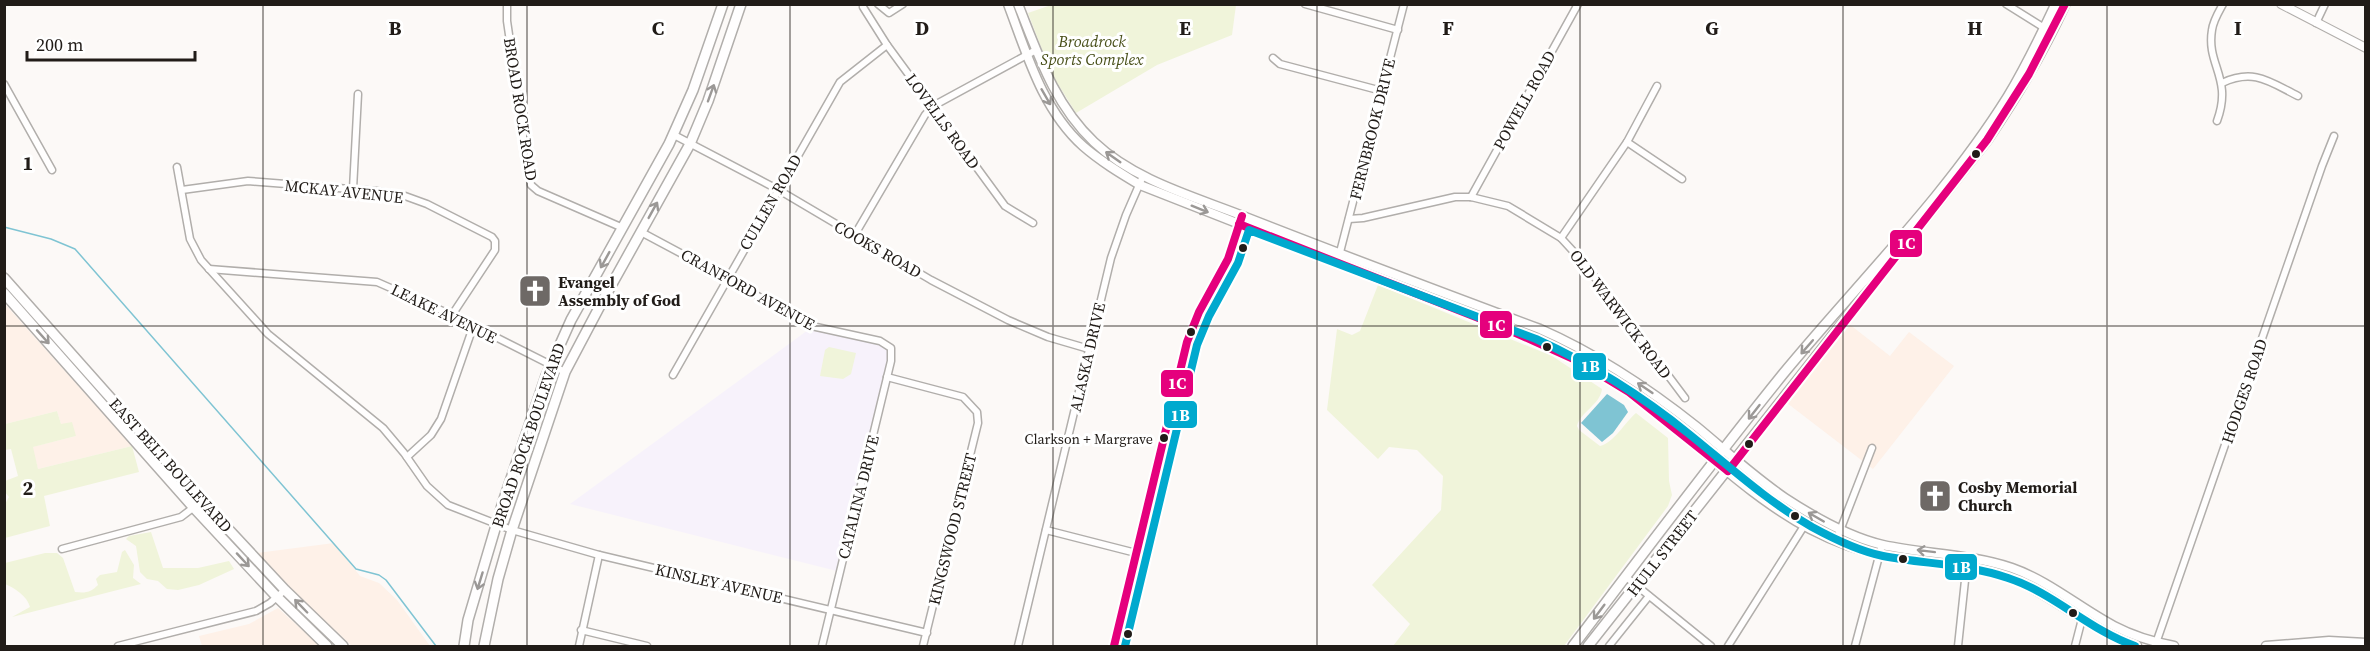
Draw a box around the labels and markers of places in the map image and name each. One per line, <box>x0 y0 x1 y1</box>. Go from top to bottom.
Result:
unlabelled marker <box>1970 148 1982 160</box>
unlabelled marker <box>1237 242 1249 254</box>
place label: Evangel Assembly of God <box>558 271 681 311</box>
church icon: Evangel Assembly of God <box>517 273 553 309</box>
unlabelled marker <box>1185 326 1197 338</box>
unlabelled marker <box>1541 341 1553 353</box>
place label: Clarkson + Margrave <box>1025 429 1153 449</box>
marker: Clarkson + Margrave <box>1158 432 1170 444</box>
unlabelled marker <box>1743 438 1755 450</box>
place label: Cosby Memorial Church <box>1958 476 2078 516</box>
church icon: Cosby Memorial Church <box>1917 478 1953 514</box>
unlabelled marker <box>1789 510 1801 522</box>
unlabelled marker <box>1897 553 1909 565</box>
unlabelled marker <box>2067 607 2079 619</box>
unlabelled marker <box>1122 628 1134 640</box>

